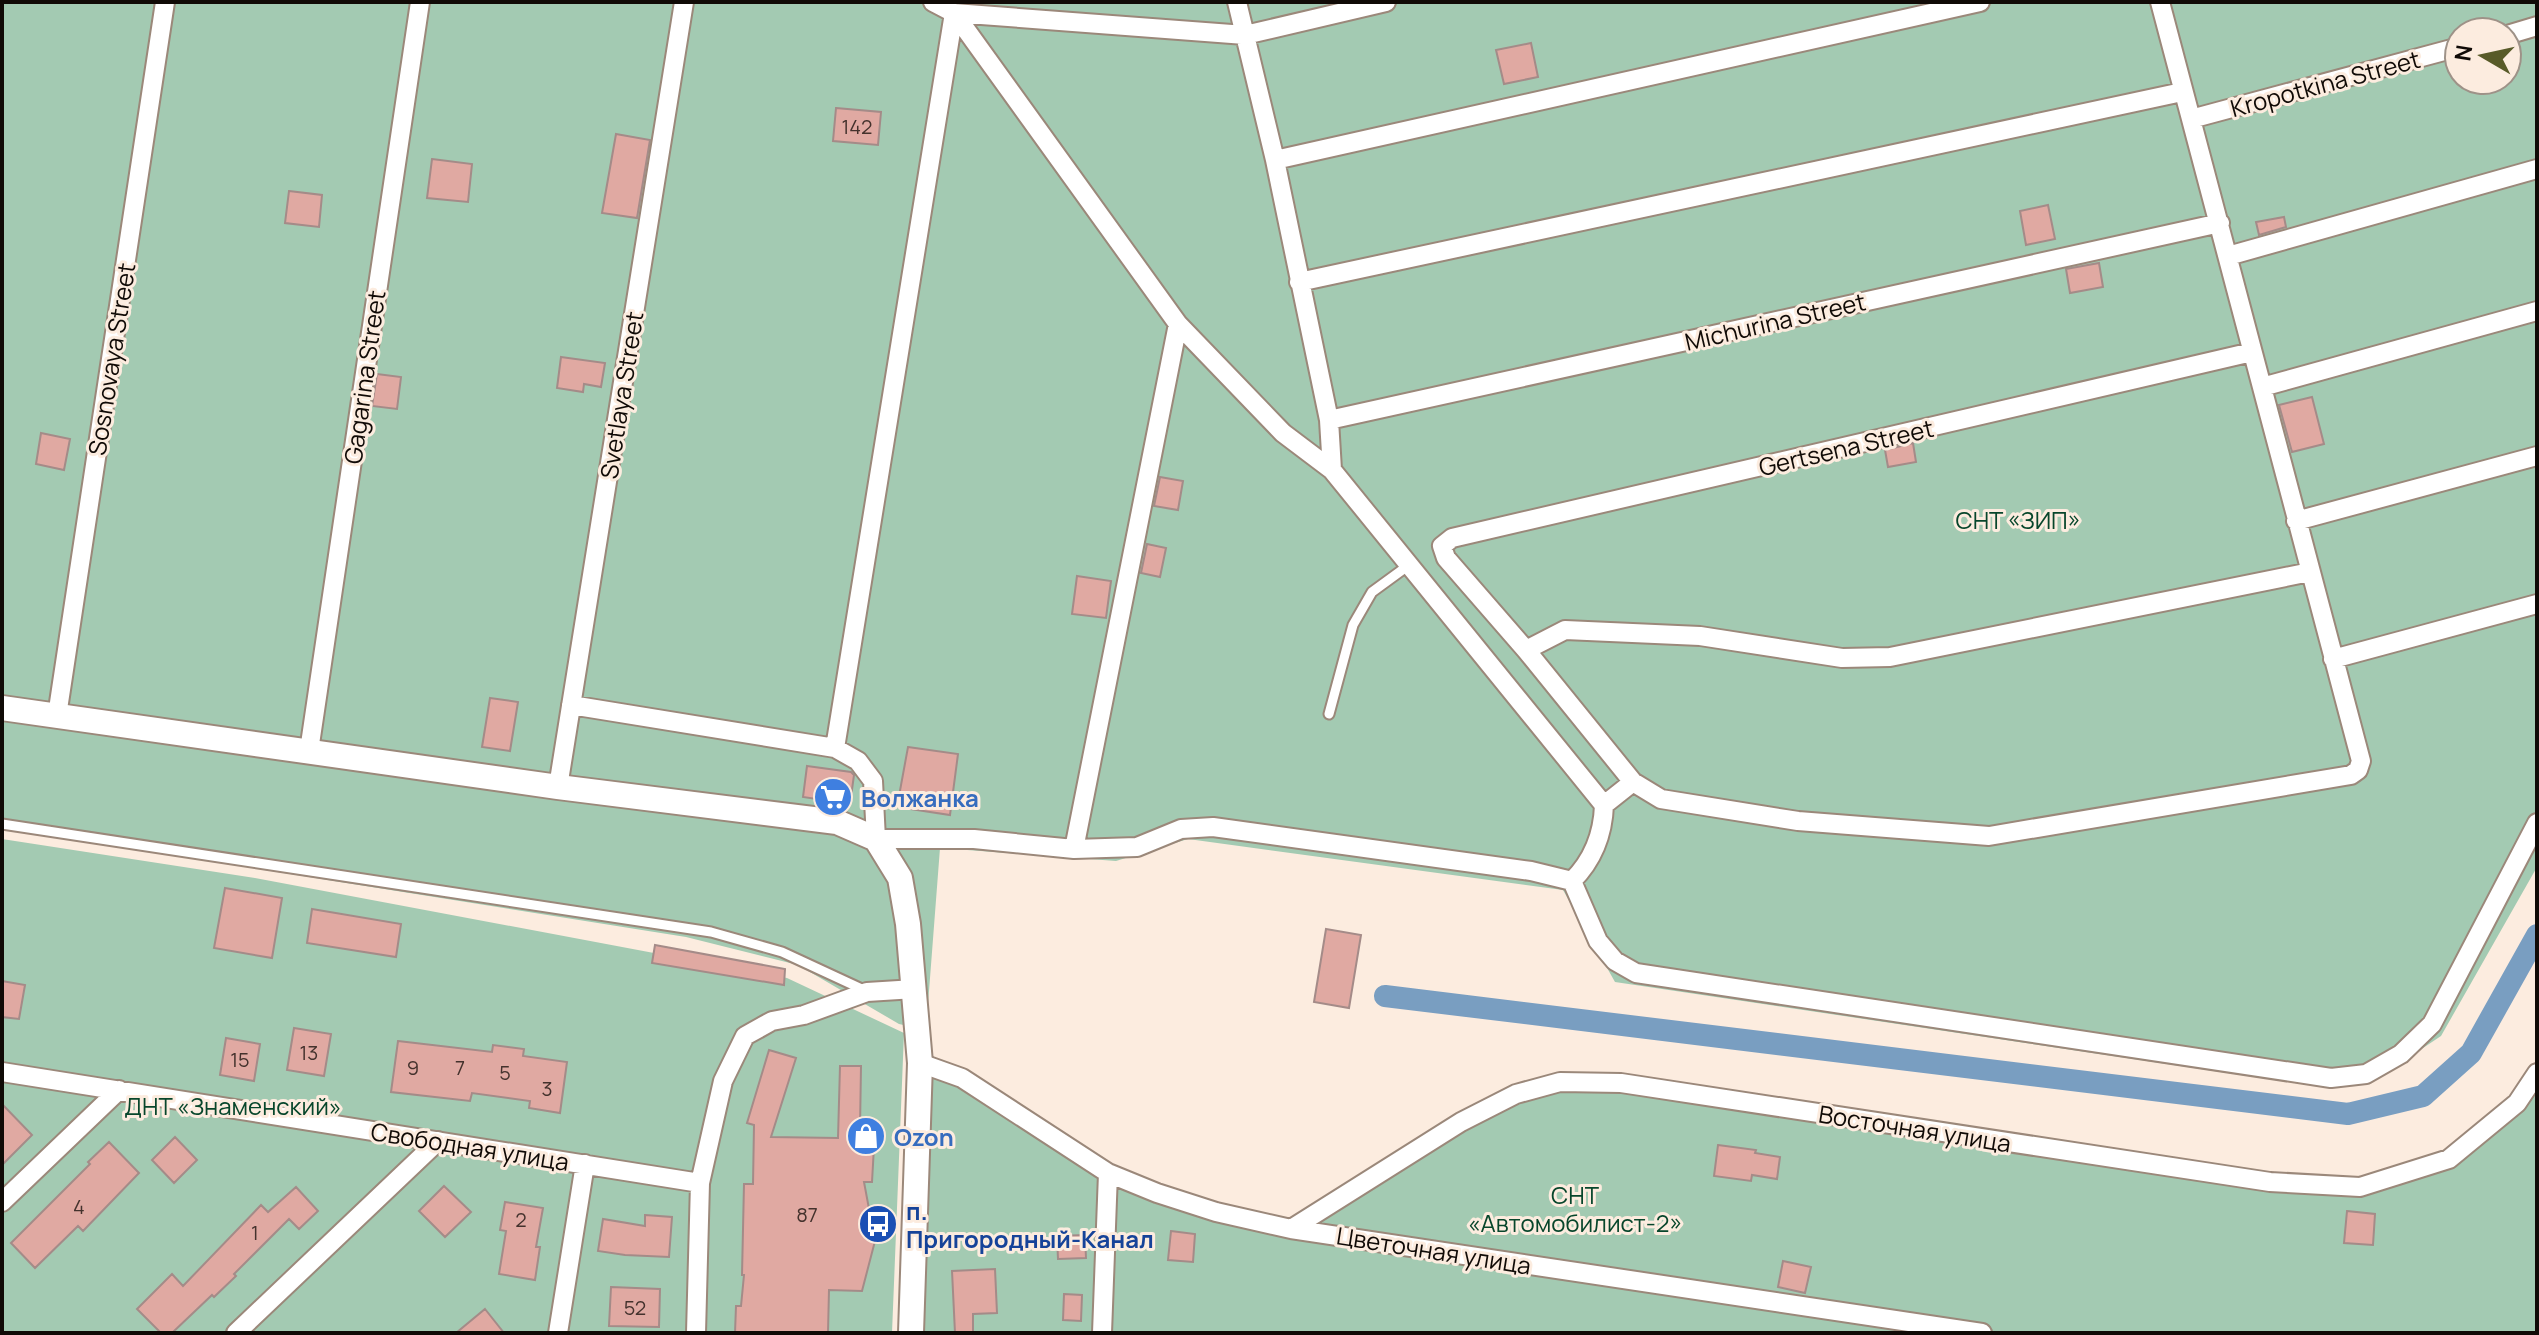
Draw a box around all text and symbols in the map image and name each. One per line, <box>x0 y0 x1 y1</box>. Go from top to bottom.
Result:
north arrow <box>2443 16 2523 96</box>
street label: Kropotkina Street <box>2226 42 2424 124</box>
text: N <box>2447 43 2479 63</box>
house number: 142 <box>842 113 873 140</box>
street label: Sosnovaya Street <box>80 260 142 458</box>
street label: Michurina Street <box>1681 284 1869 358</box>
street label: Gagarina Street <box>335 288 393 466</box>
street label: Svetlaya Street <box>591 309 651 481</box>
street label: Gertsena Street <box>1755 411 1937 483</box>
park label: СНТ «ЗИП» <box>1955 503 2081 536</box>
supermarket icon: Волжанка <box>812 776 854 818</box>
place label: Волжанка <box>861 781 979 814</box>
house number: 13 <box>300 1039 318 1066</box>
house number: 15 <box>230 1046 250 1073</box>
house number: 9 <box>407 1054 419 1081</box>
house number: 7 <box>455 1054 465 1081</box>
house number: 5 <box>499 1059 511 1086</box>
house number: 3 <box>541 1075 553 1102</box>
park label: ДНТ «Знаменский» <box>124 1089 342 1122</box>
street label: Восточная улица <box>1816 1096 2014 1160</box>
street label: Свободная улица <box>369 1114 571 1178</box>
shop icon: Ozon <box>845 1115 887 1157</box>
place label: Ozon <box>894 1120 954 1153</box>
park label: СНТ «Автомобилист-2» <box>1468 1178 1682 1239</box>
house number: 4 <box>73 1193 85 1220</box>
place label: п. Пригородный-Канал <box>906 1194 1154 1255</box>
house number: 87 <box>796 1201 818 1228</box>
bus stop icon: п. Пригородный-Канал <box>857 1203 899 1245</box>
house number: 2 <box>515 1206 527 1233</box>
street label: Цветочная улица <box>1334 1218 1534 1282</box>
house number: 1 <box>251 1219 259 1246</box>
house number: 52 <box>624 1294 646 1321</box>

